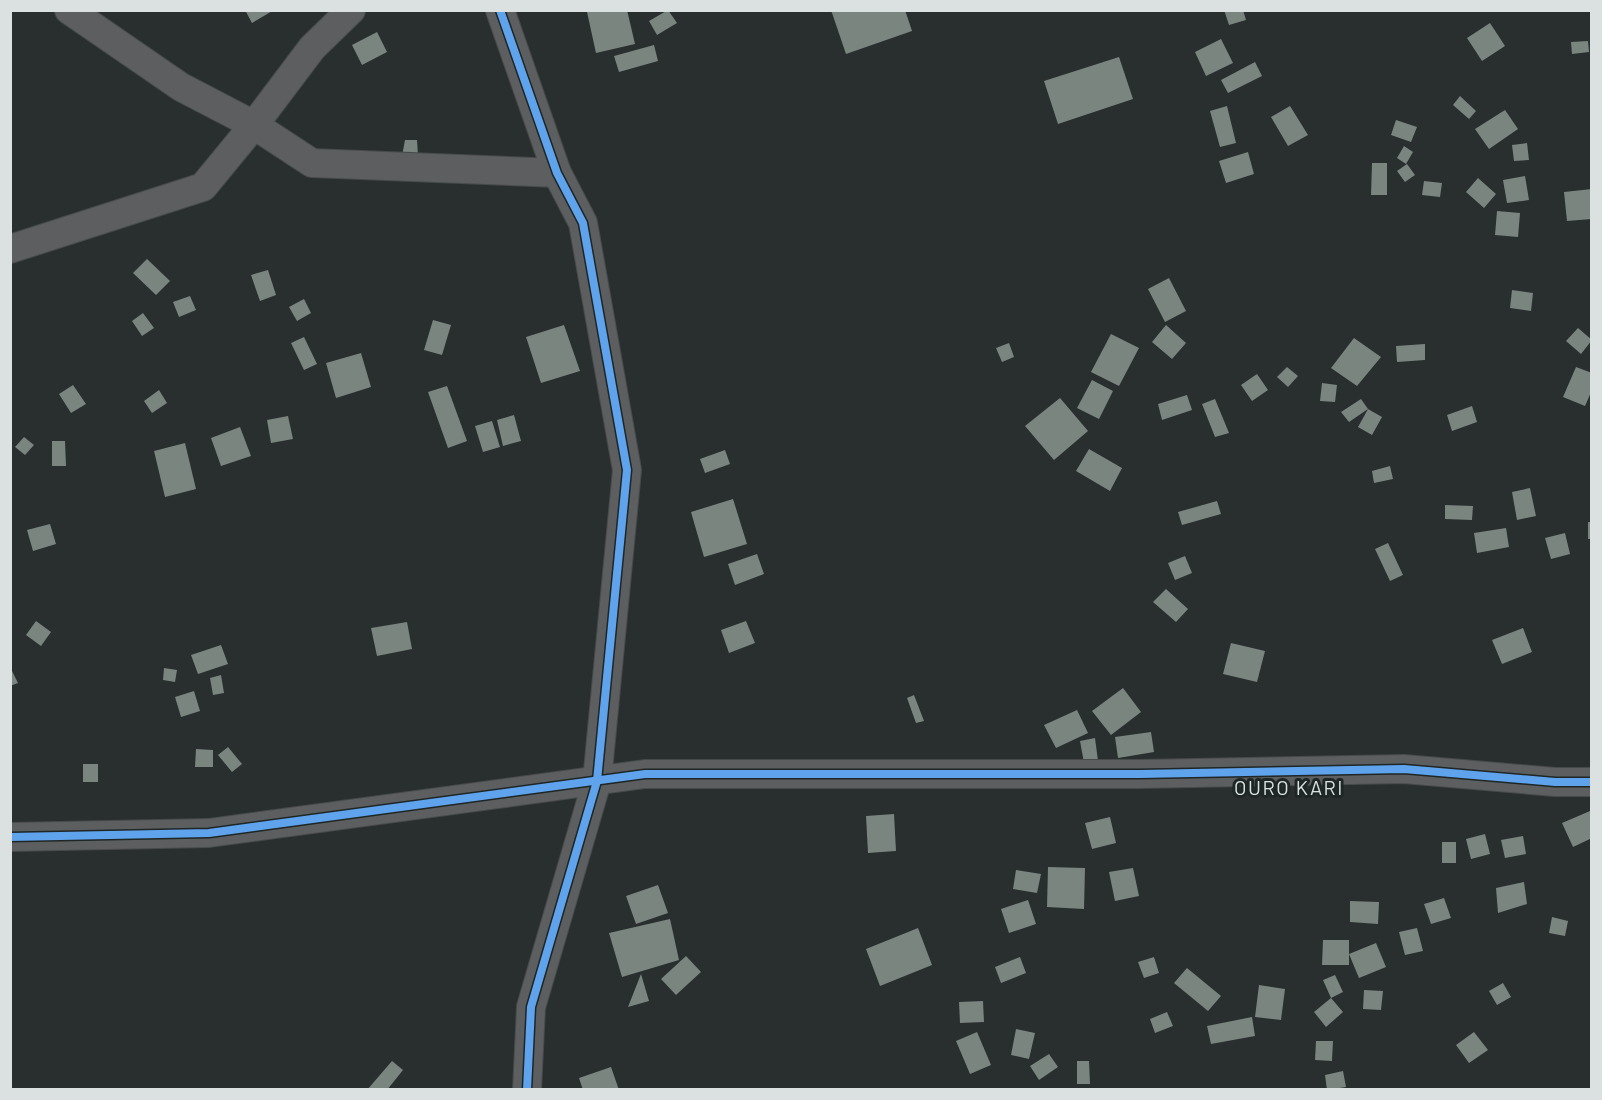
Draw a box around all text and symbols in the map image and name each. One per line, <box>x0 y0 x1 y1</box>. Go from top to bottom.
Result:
district label: OURO KARI <box>1234 775 1344 799</box>

